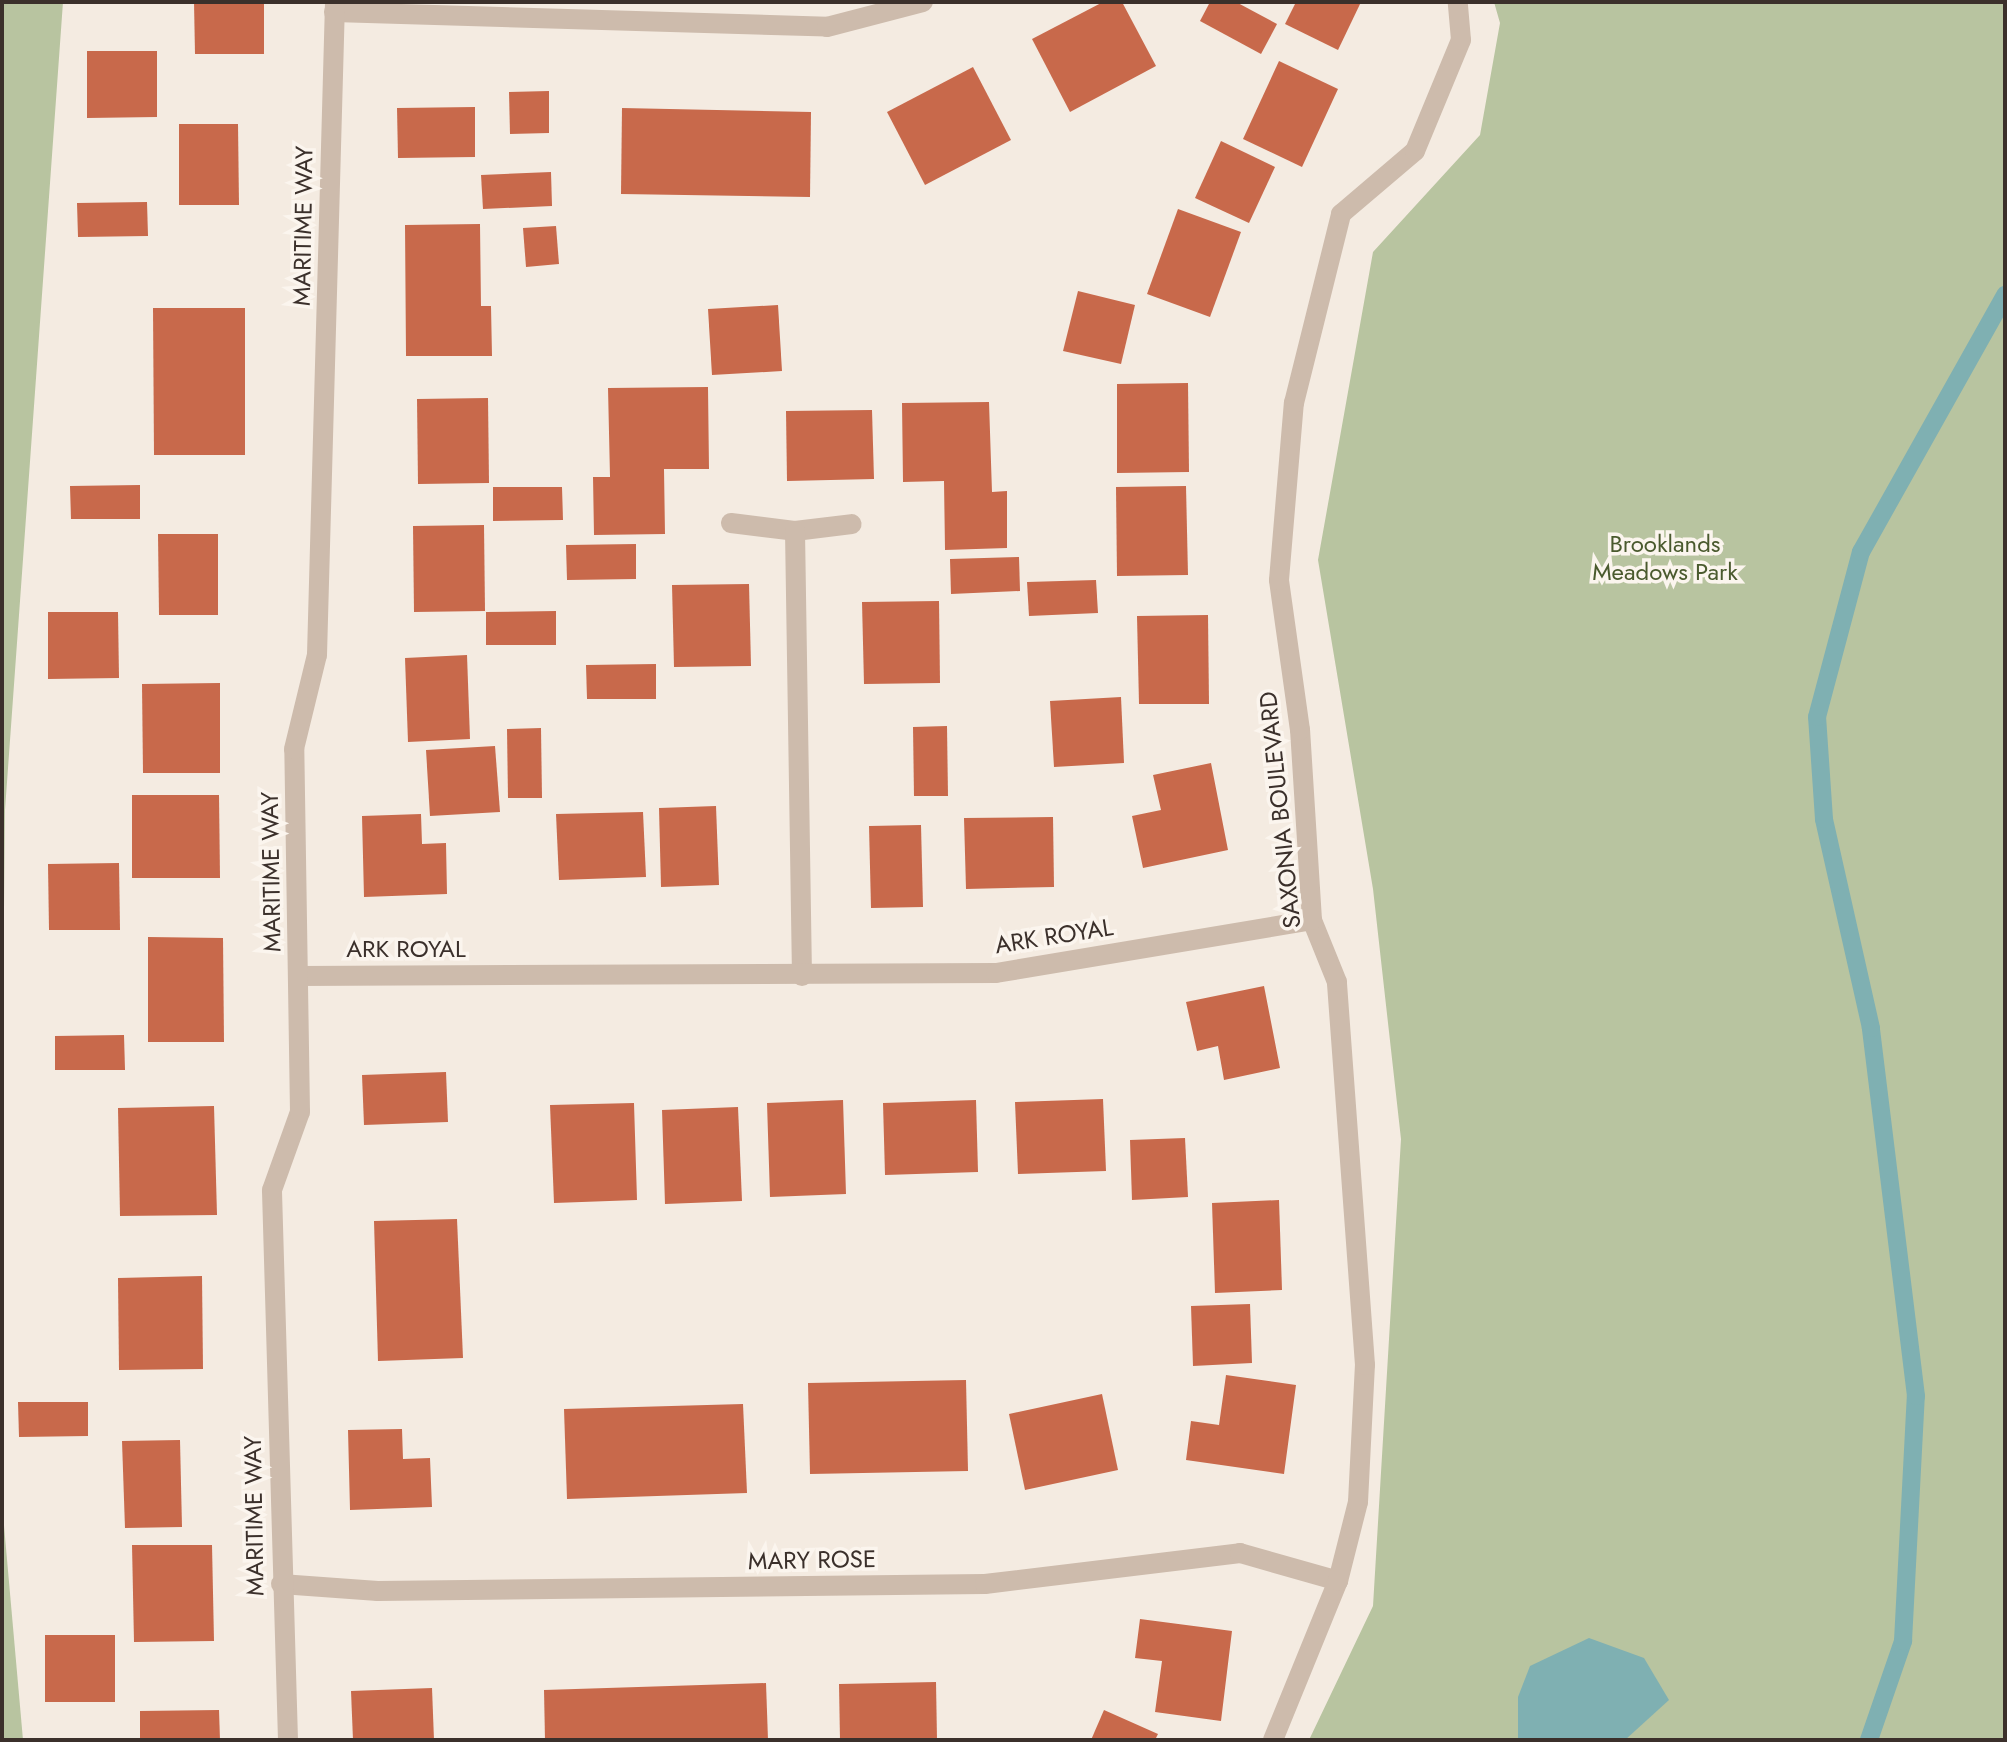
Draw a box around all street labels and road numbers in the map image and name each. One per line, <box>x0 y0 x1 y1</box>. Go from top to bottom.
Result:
street label: MARITIME WAY <box>287 146 319 306</box>
street label: SAXONIA BOULEVARD <box>1253 690 1307 930</box>
street label: MARITIME WAY <box>255 792 287 952</box>
street label: ARK ROYAL <box>993 912 1115 960</box>
street label: ARK ROYAL <box>346 935 466 963</box>
street label: MARITIME WAY <box>238 1436 270 1596</box>
street label: MARY ROSE <box>748 1544 876 1576</box>

